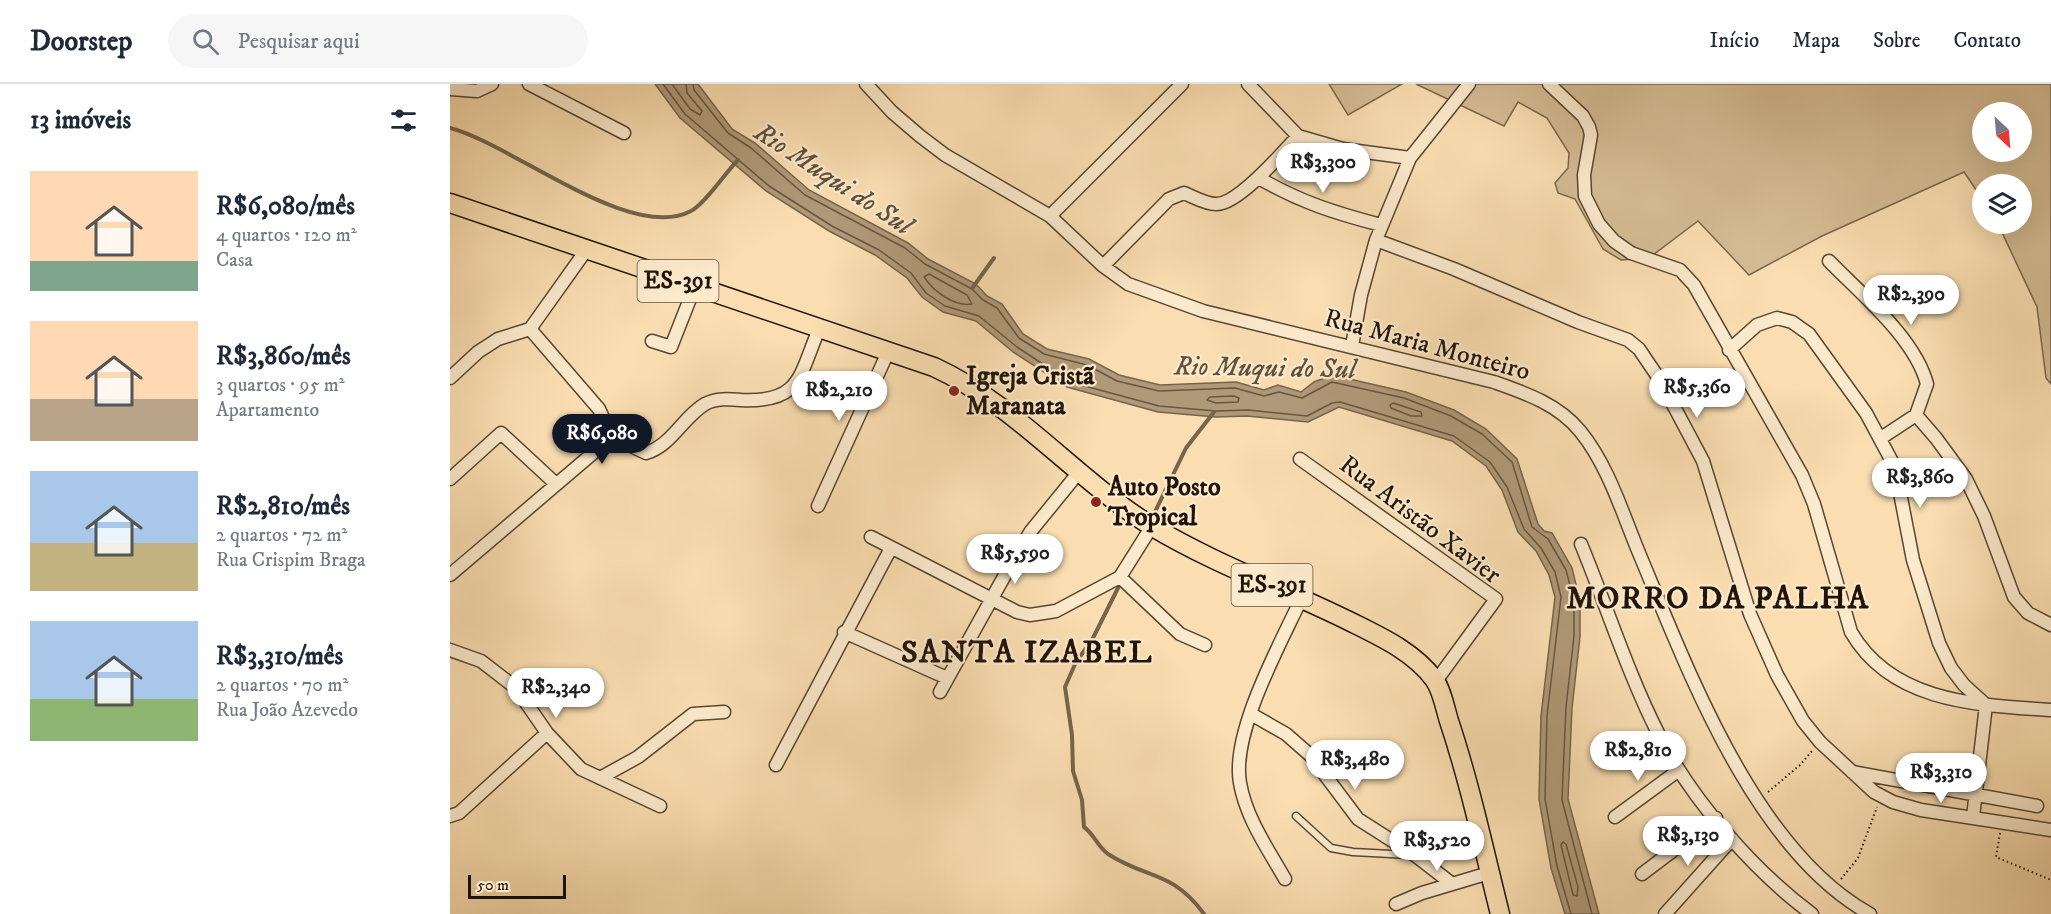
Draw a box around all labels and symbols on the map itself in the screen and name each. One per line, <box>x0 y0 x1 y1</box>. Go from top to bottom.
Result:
north arrow <box>1972 102 2032 162</box>
water label: Rio Muqui do Sul <box>747 115 921 244</box>
pin: R$3,300 <box>1268 143 1378 194</box>
road number: ES-391 <box>638 260 718 302</box>
pin: R$2,390 <box>1856 275 1966 326</box>
street label: Rua Maria Monteiro <box>1320 302 1534 388</box>
water label: Rio Muqui do Sul <box>1173 349 1359 387</box>
place label: Igreja Cristã Maranata <box>966 360 1095 423</box>
pin: R$5,360 <box>1642 368 1752 419</box>
pin: R$2,210 <box>784 371 894 422</box>
marker: Igreja Cristã Maranata <box>947 384 961 398</box>
pin: R$6,080 <box>547 414 657 465</box>
street label: Rua Aristão Xavier <box>1333 448 1508 592</box>
pin: R$3,860 <box>1865 458 1975 509</box>
place label: Auto Posto Tropical <box>1107 471 1221 534</box>
marker: Auto Posto Tropical <box>1089 495 1103 509</box>
pin: R$5,590 <box>960 534 1070 585</box>
road number: ES-391 <box>1232 564 1312 606</box>
district label: MORRO DA PALHA <box>1566 579 1870 619</box>
district label: SANTA IZABEL <box>901 633 1153 673</box>
pin: R$2,340 <box>501 668 611 719</box>
pin: R$2,810 <box>1583 731 1693 782</box>
pin: R$3,480 <box>1300 740 1410 791</box>
pin: R$3,310 <box>1886 753 1996 804</box>
pin: R$3,130 <box>1633 816 1743 867</box>
pin: R$3,520 <box>1382 821 1492 872</box>
scale bar <box>468 872 566 900</box>

